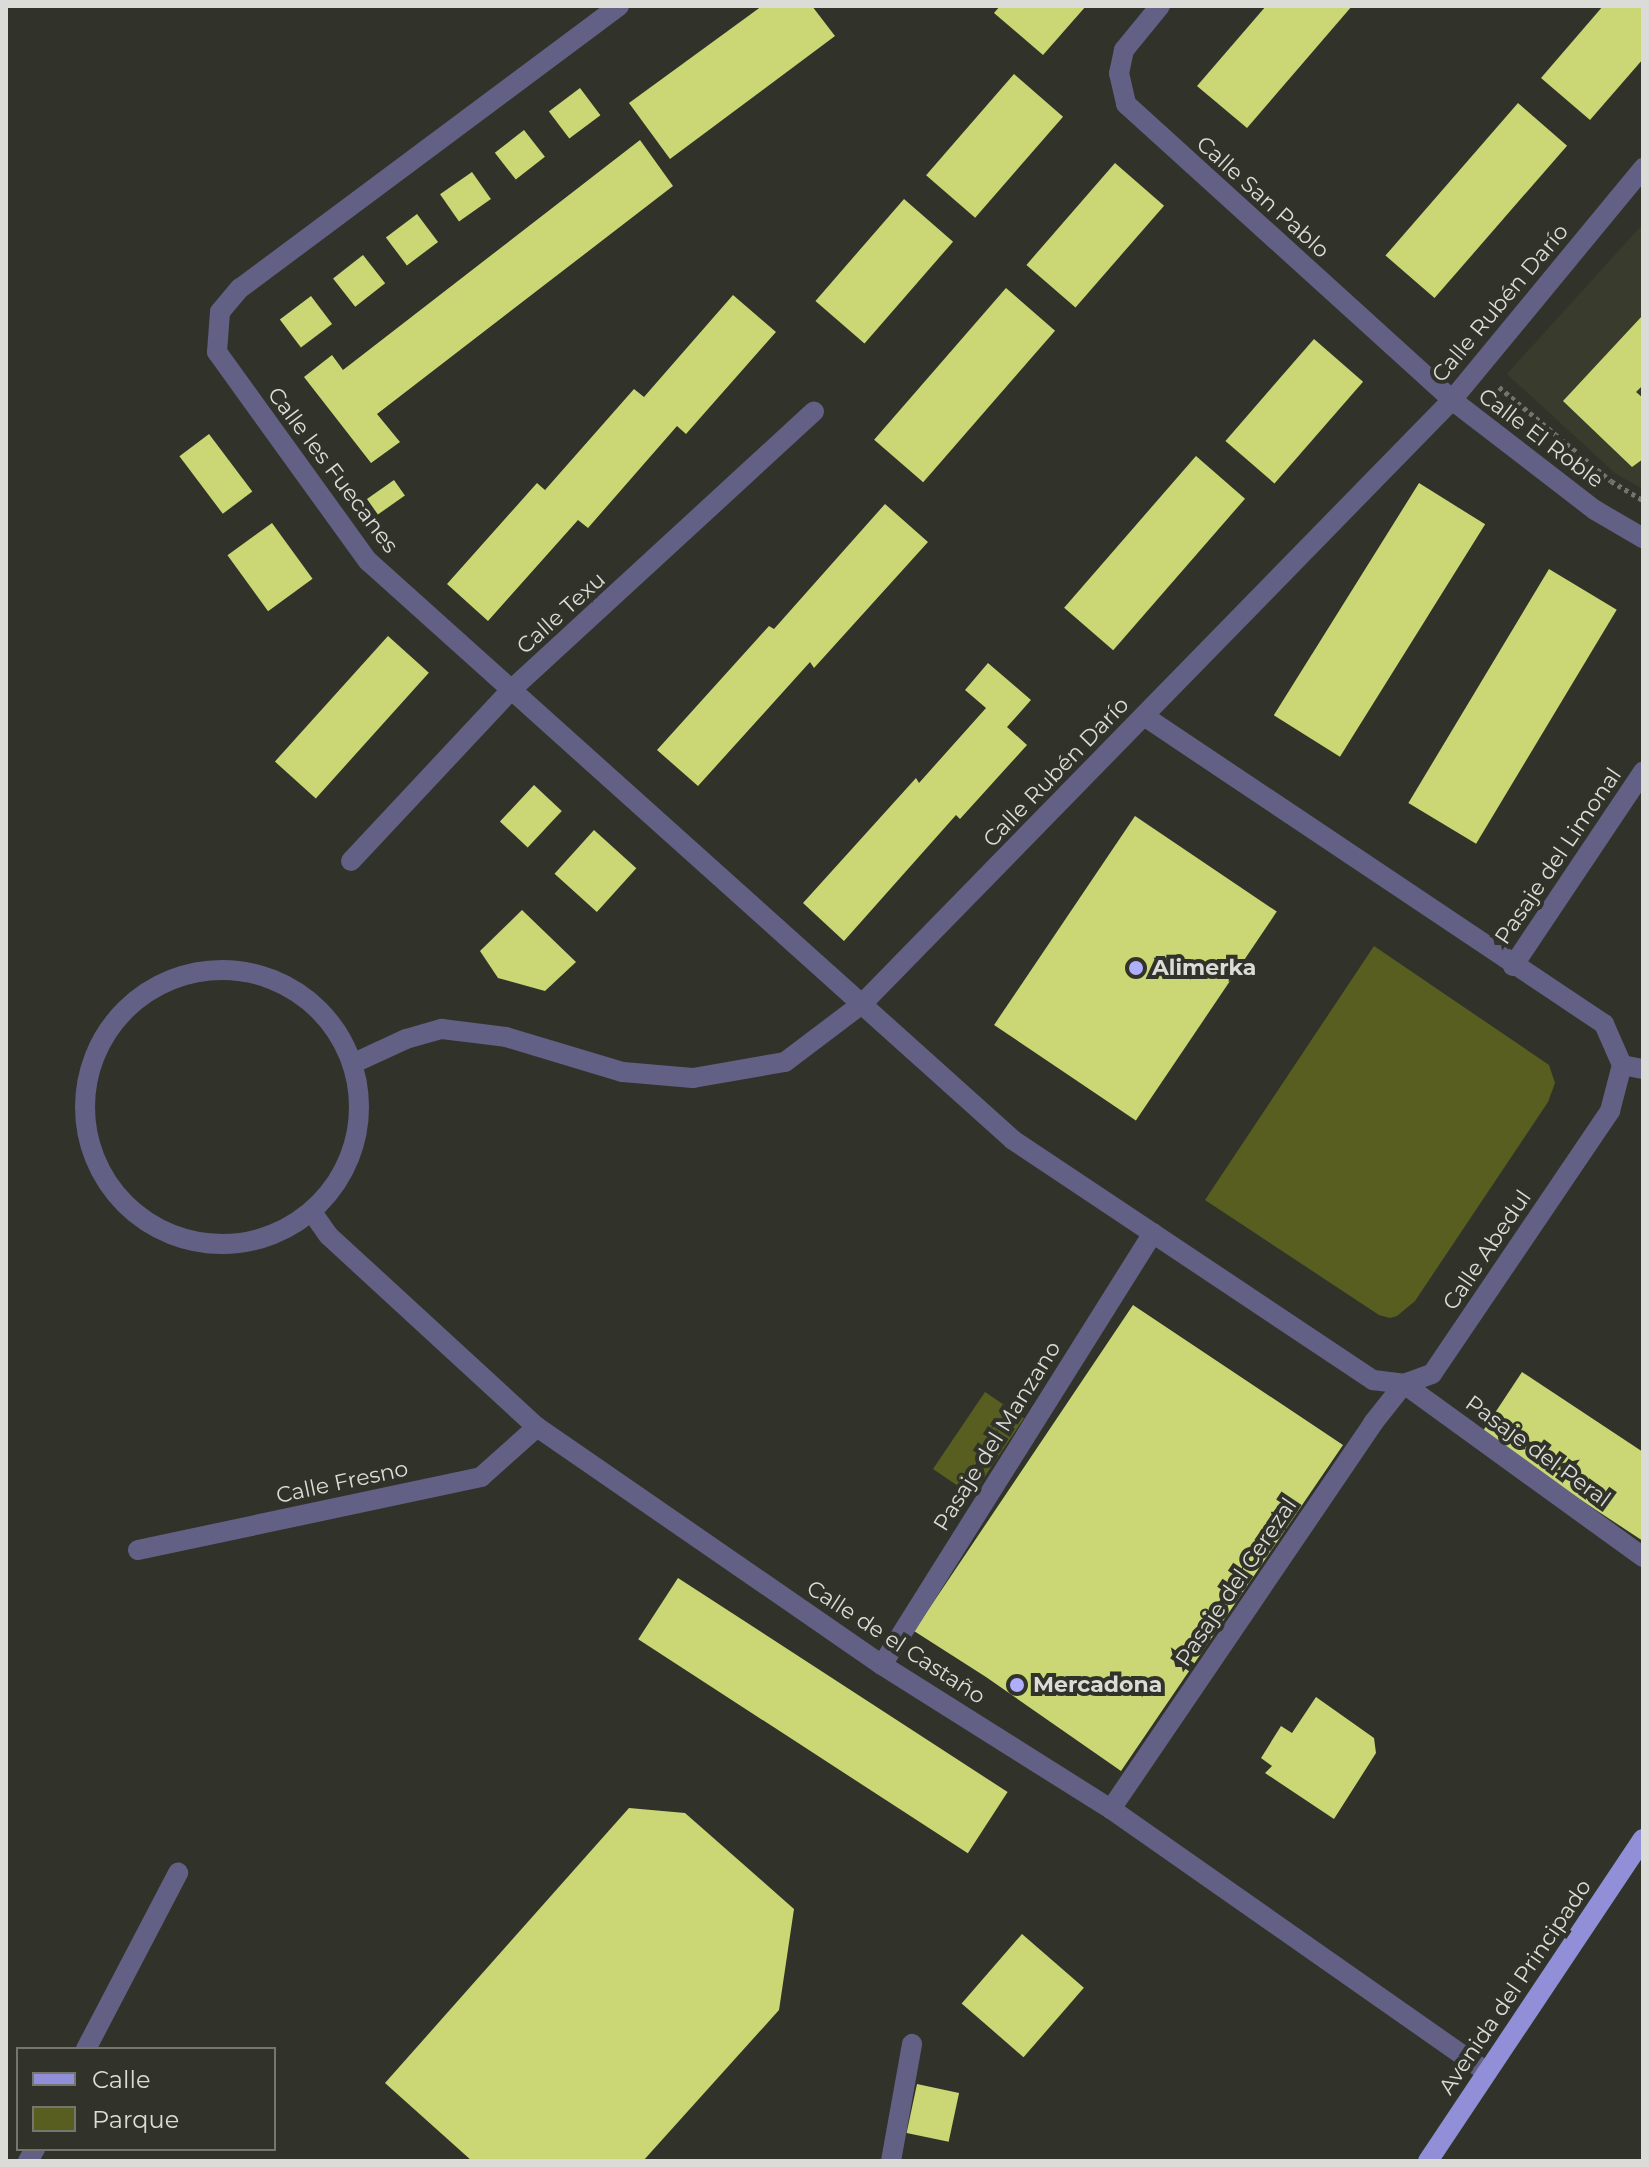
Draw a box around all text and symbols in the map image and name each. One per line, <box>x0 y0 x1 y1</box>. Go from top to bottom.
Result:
street label: Calle San Pablo <box>1191 130 1335 264</box>
street label: Calle Rubén Darío <box>1426 219 1574 387</box>
street label: Calle les Fuecanes <box>262 382 404 558</box>
street label: Calle El Roble <box>1473 382 1609 494</box>
street label: Calle Texu <box>511 566 611 660</box>
street label: Calle Rubén Darío <box>978 691 1134 853</box>
street label: Pasaje del Limonal <box>1489 763 1627 949</box>
place label: Alimerka <box>1152 955 1256 981</box>
marker: Alimerka <box>1127 959 1145 977</box>
street label: Calle Abedul <box>1437 1185 1537 1315</box>
street label: Pasaje del Manzano <box>928 1336 1066 1536</box>
street label: Pasaje del Peral <box>1460 1390 1616 1512</box>
street label: Calle Fresno <box>274 1455 410 1509</box>
street label: Pasaje del Cerezal <box>1170 1493 1302 1671</box>
street label: Calle de el Castaño <box>802 1574 990 1710</box>
place label: Mercadona <box>1033 1672 1162 1698</box>
marker: Mercadona <box>1008 1676 1026 1694</box>
street label: Avenida del Principado <box>1433 1874 1597 2100</box>
legend <box>16 2047 276 2151</box>
text: Calle <box>92 2065 150 2094</box>
text: Parque <box>92 2105 179 2134</box>

